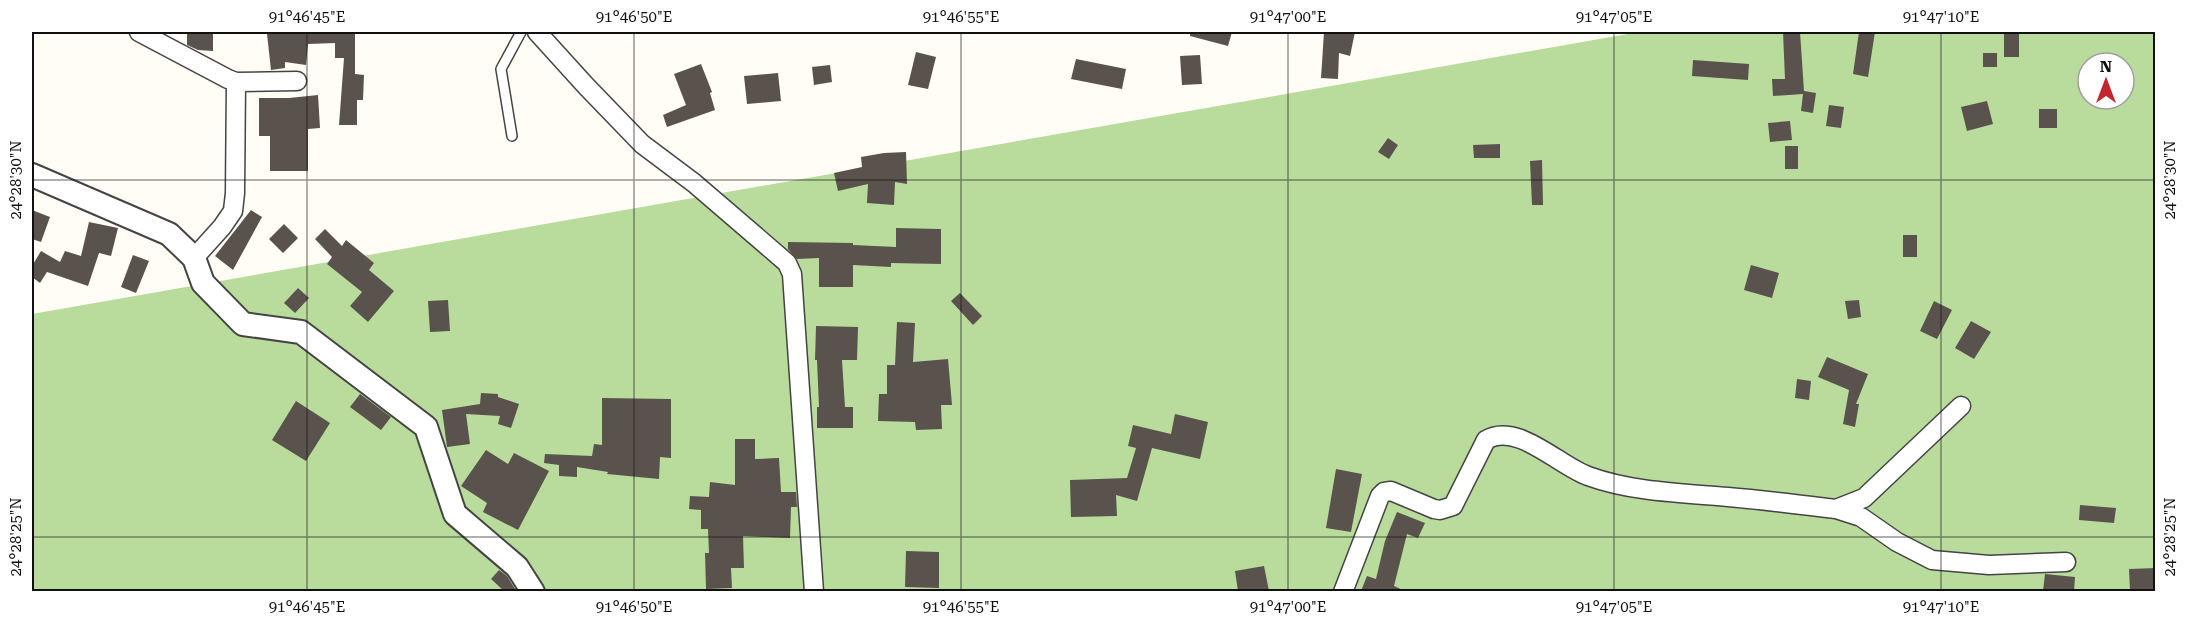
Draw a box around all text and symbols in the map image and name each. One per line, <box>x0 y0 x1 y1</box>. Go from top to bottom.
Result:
text: 91°46'45"E <box>269 8 345 26</box>
text: 91°46'50"E <box>596 8 672 26</box>
text: 91°46'55"E <box>923 8 999 26</box>
text: 91°47'00"E <box>1250 8 1326 26</box>
text: 91°47'05"E <box>1576 8 1652 26</box>
text: 91°47'10"E <box>1903 8 1979 26</box>
north arrow <box>2076 51 2136 111</box>
text: N <box>2100 57 2112 76</box>
text: 24°28'30"N <box>7 140 25 220</box>
text: 24°28'30"N <box>2161 140 2179 220</box>
text: 24°28'25"N <box>7 497 25 577</box>
text: 24°28'25"N <box>2161 497 2179 577</box>
text: 91°46'45"E <box>269 598 345 616</box>
text: 91°46'50"E <box>596 598 672 616</box>
text: 91°46'55"E <box>923 598 999 616</box>
text: 91°47'00"E <box>1250 598 1326 616</box>
text: 91°47'05"E <box>1576 598 1652 616</box>
text: 91°47'10"E <box>1903 598 1979 616</box>

